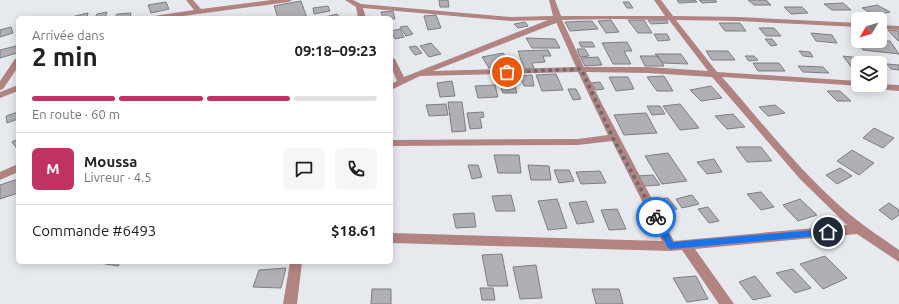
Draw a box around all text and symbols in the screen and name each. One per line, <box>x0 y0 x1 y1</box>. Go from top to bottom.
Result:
north arrow <box>851 12 887 48</box>
map controls <box>851 12 887 92</box>
text: Arrivée dans <box>32 28 104 42</box>
text: 2 min <box>32 42 98 71</box>
text: 09:18–09:23 <box>294 42 377 59</box>
pin <box>490 55 524 89</box>
button: layers <box>851 56 887 92</box>
icon: bag <box>496 61 518 83</box>
text: En route · 60 m <box>32 107 120 121</box>
button: chat <box>283 148 325 190</box>
button: phone <box>335 148 377 190</box>
text: Moussa <box>84 153 137 170</box>
text: M <box>46 160 60 177</box>
text: Livreur · 4.5 <box>84 170 152 184</box>
courier <box>636 197 676 237</box>
icon: bike <box>645 206 667 228</box>
pin <box>811 215 845 249</box>
icon: home <box>817 221 839 243</box>
text: Commande #6493 <box>32 222 156 239</box>
text: $18.61 <box>331 222 377 239</box>

